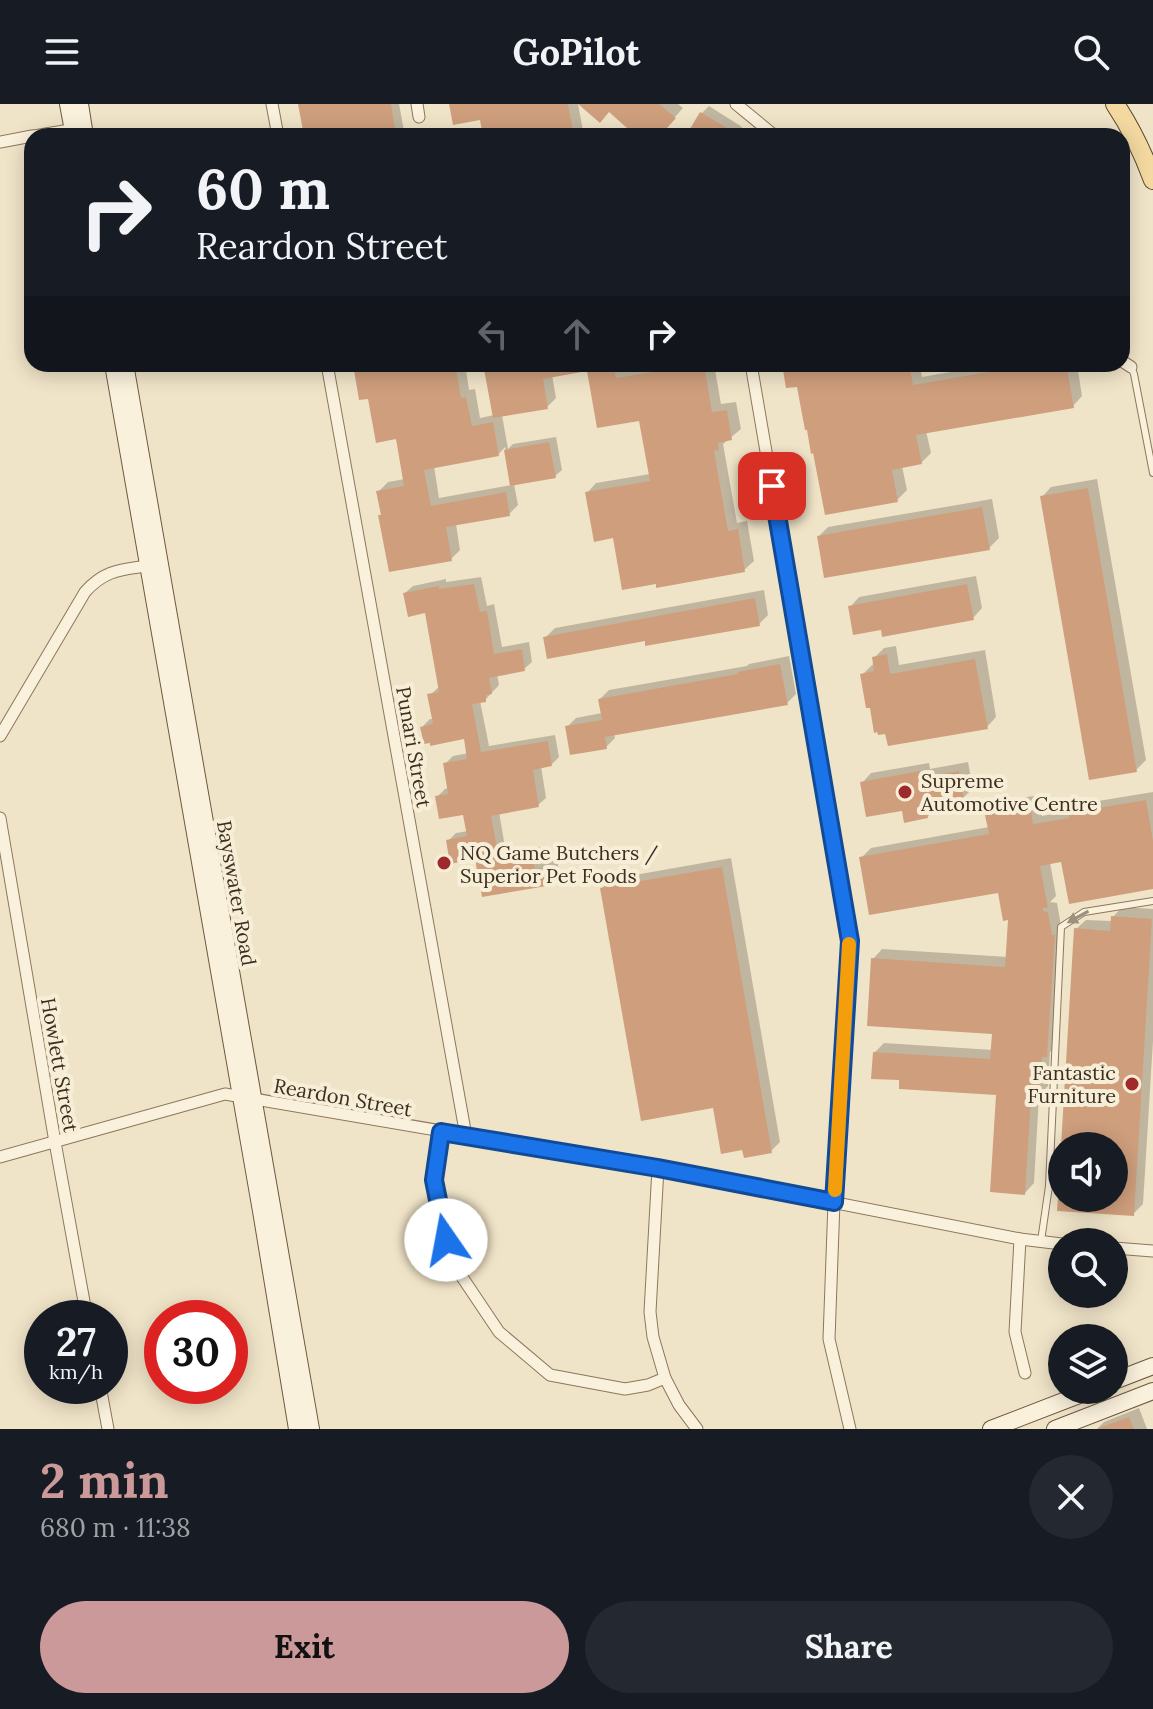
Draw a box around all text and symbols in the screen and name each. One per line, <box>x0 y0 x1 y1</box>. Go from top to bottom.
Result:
text: GoPilot <box>513 29 640 75</box>
icon: menu <box>40 30 84 74</box>
icon: search <box>1069 30 1113 74</box>
text: 60 m <box>196 153 330 224</box>
icon: right <box>64 160 168 264</box>
text: Reardon Street <box>196 223 448 269</box>
icon: left <box>471 312 515 356</box>
icon: ahead <box>555 312 599 356</box>
icon: right <box>639 312 683 356</box>
pin <box>738 452 806 520</box>
icon: arrive <box>750 464 794 508</box>
street label: Punari Street <box>391 684 437 810</box>
place label: Supreme Automotive Centre <box>920 768 1098 816</box>
marker: Supreme Automotive Centre <box>896 783 914 801</box>
street label: Bayswater Road <box>212 818 262 968</box>
place label: NQ Game Butchers / Superior Pet Foods <box>460 840 658 888</box>
marker: NQ Game Butchers / Superior Pet Foods <box>435 854 453 872</box>
one-way arrow <box>1067 910 1089 924</box>
street label: Howlett Street <box>36 996 84 1135</box>
place label: Fantastic Furniture <box>1028 1060 1116 1108</box>
street label: Reardon Street <box>272 1073 414 1121</box>
marker: Fantastic Furniture <box>1123 1075 1141 1093</box>
map controls <box>1048 1132 1128 1404</box>
button: sound <box>1048 1132 1128 1212</box>
position arrow <box>404 1198 488 1282</box>
button: search <box>1048 1228 1128 1308</box>
speed limit sign: 30 <box>144 1300 248 1404</box>
text: 27 <box>56 1316 96 1367</box>
button: layers <box>1048 1324 1128 1404</box>
text: km/h <box>49 1359 103 1384</box>
text: 2 min <box>40 1450 169 1511</box>
button: close <box>1029 1455 1113 1539</box>
text: 680 m · 11:38 <box>40 1511 191 1544</box>
button: Exit <box>40 1601 569 1693</box>
button: Share <box>585 1601 1113 1693</box>

